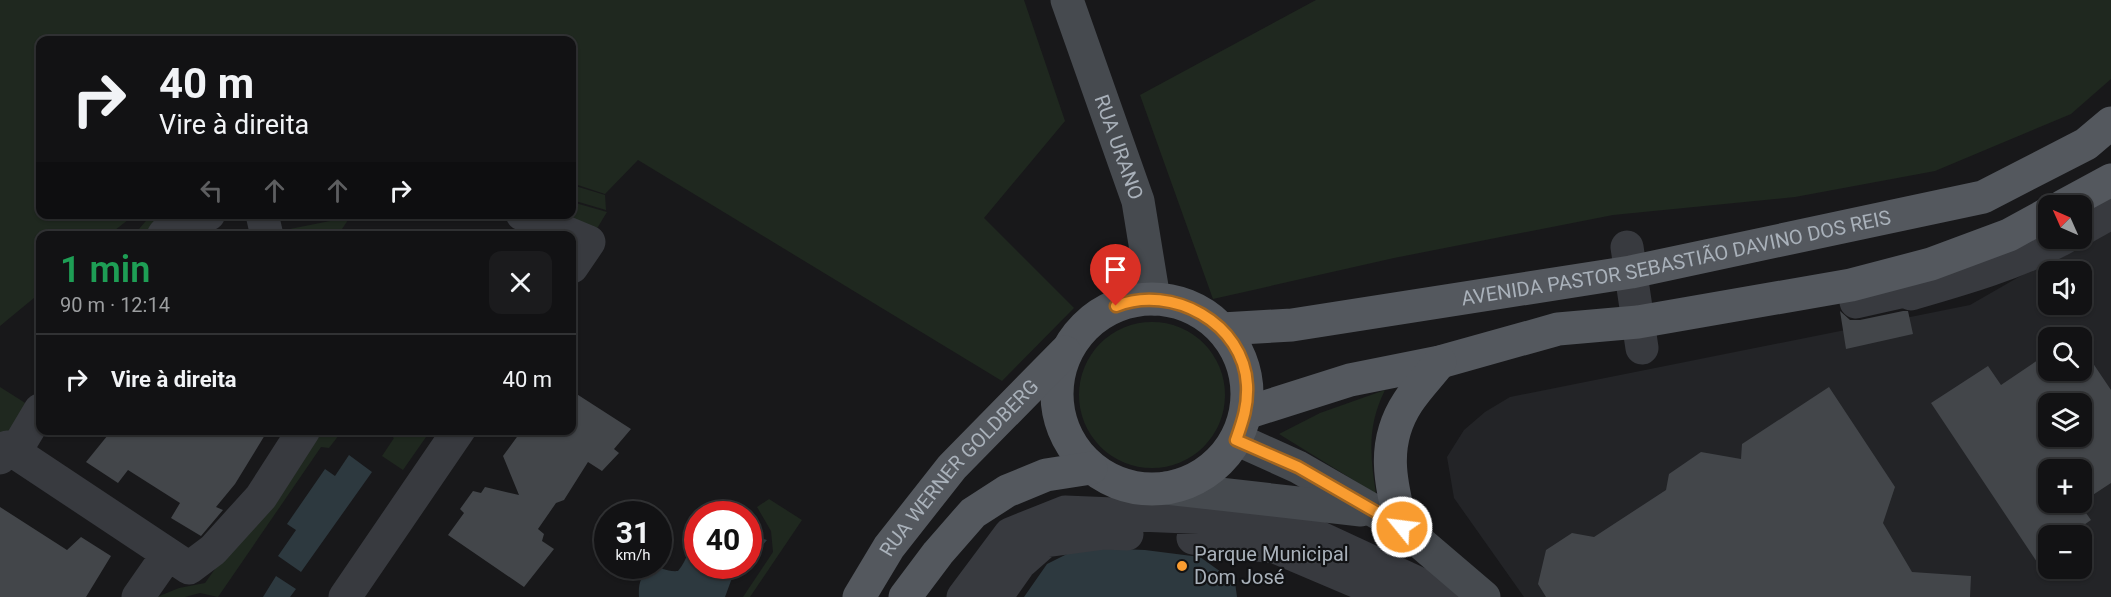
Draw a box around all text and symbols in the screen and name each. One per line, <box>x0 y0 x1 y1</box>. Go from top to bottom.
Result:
text: 40 m <box>159 59 254 108</box>
icon: right <box>60 60 138 138</box>
street label: RUA URANO <box>1089 91 1149 203</box>
text: Vire à direita <box>159 109 309 141</box>
icon: left <box>195 174 228 207</box>
icon: ahead <box>258 174 291 207</box>
icon: ahead <box>321 174 354 207</box>
icon: right <box>384 174 417 207</box>
north arrow <box>2038 195 2092 249</box>
map controls <box>2038 195 2092 579</box>
street label: AVENIDA PASTOR SEBASTIÃO DAVINO DOS REIS <box>1460 205 1893 310</box>
pin <box>1090 244 1141 306</box>
text: 1 min <box>60 249 150 291</box>
button: close <box>489 251 552 314</box>
icon: arrive <box>1099 253 1132 286</box>
button: sound <box>2038 261 2092 315</box>
text: 90 m · 12:14 <box>60 293 170 317</box>
button: search <box>2038 327 2092 381</box>
icon: right <box>60 363 93 396</box>
text: Vire à direita <box>111 367 237 392</box>
text: 40 m <box>503 367 552 392</box>
street label: RUA WERNER GOLDBERG <box>874 374 1043 561</box>
button: layers <box>2038 393 2092 447</box>
button: + <box>2038 459 2092 513</box>
position arrow <box>1370 495 1434 559</box>
speed limit sign: 40 <box>684 501 762 579</box>
text: 31 <box>616 515 650 550</box>
button: − <box>2038 525 2092 579</box>
place label: Parque Municipal Dom José <box>1194 542 1349 589</box>
text: km/h <box>615 546 651 564</box>
marker: Parque Municipal Dom José <box>1175 559 1189 573</box>

